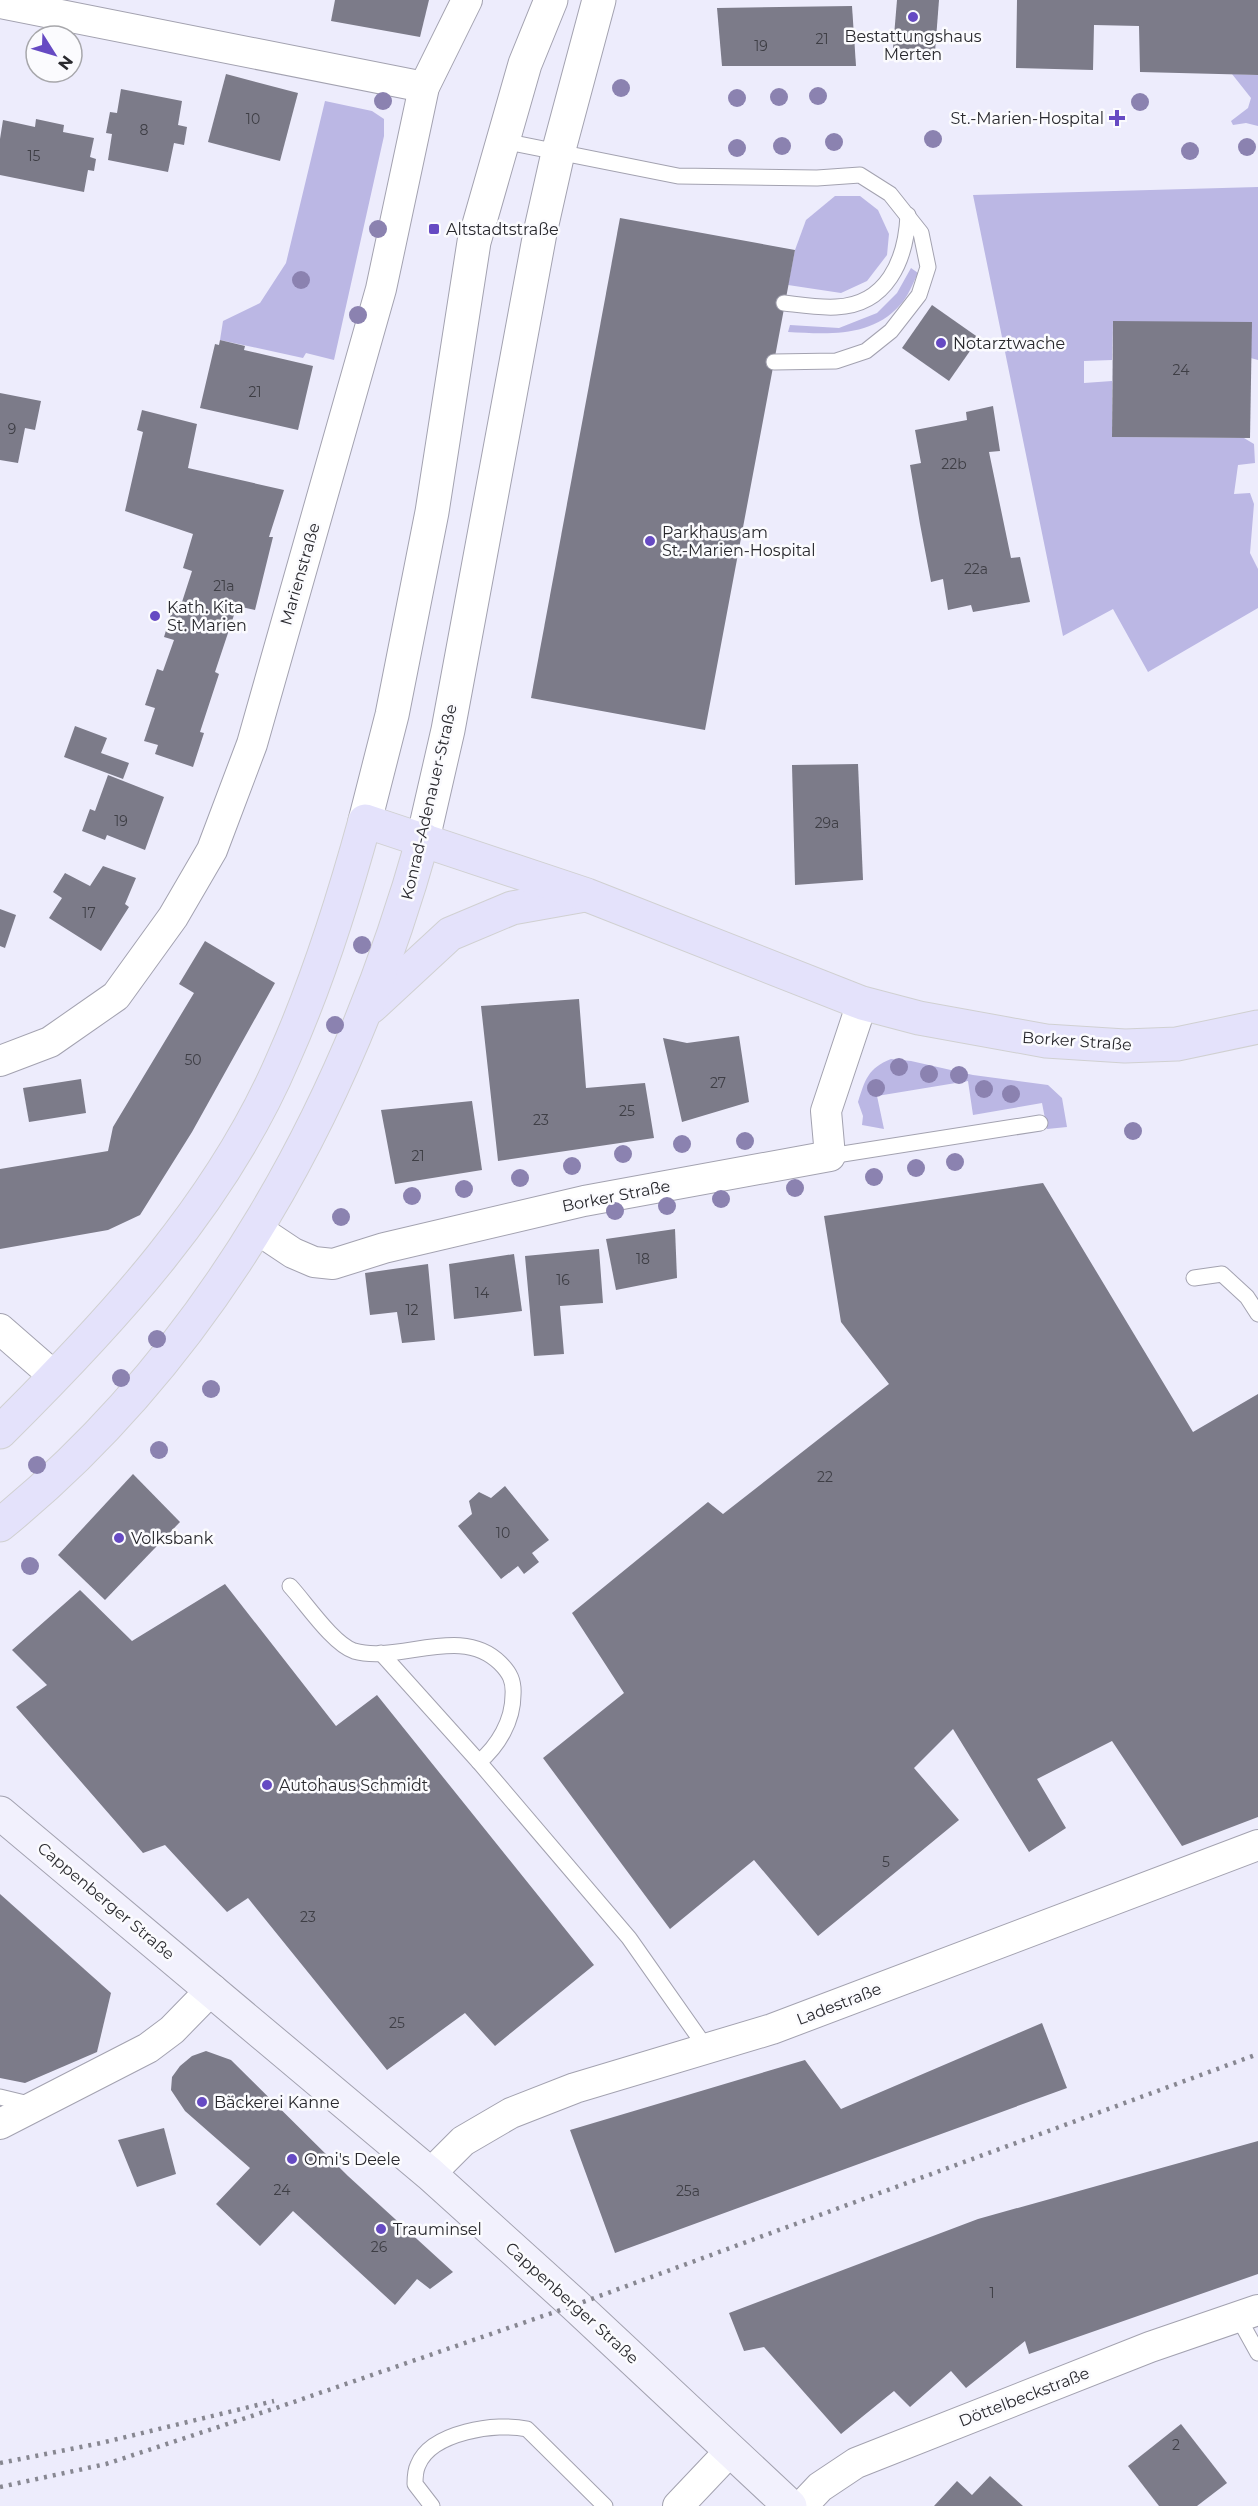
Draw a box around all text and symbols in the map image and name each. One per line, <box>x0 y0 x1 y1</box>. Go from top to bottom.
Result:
marker: Bestattungshaus Merten <box>906 10 920 24</box>
north arrow <box>24 24 84 84</box>
place label: Bestattungshaus Merten <box>844 27 982 64</box>
house number: 21 <box>815 30 829 48</box>
house number: 19 <box>754 37 768 55</box>
text: N <box>54 52 77 74</box>
place label: St.-Marien-Hospital <box>950 109 1104 128</box>
marker: St.-Marien-Hospital <box>1108 109 1126 127</box>
house number: 10 <box>246 110 260 128</box>
house number: 8 <box>140 121 149 139</box>
house number: 15 <box>28 147 41 165</box>
place label: Altstadtstraße <box>446 220 559 239</box>
marker: Altstadtstraße <box>427 222 441 236</box>
place label: Notarztwache <box>953 334 1065 353</box>
marker: Notarztwache <box>934 336 948 350</box>
house number: 24 <box>1173 361 1190 379</box>
house number: 21 <box>248 383 262 401</box>
house number: 9 <box>8 420 16 438</box>
house number: 22b <box>941 455 967 473</box>
street label: Marienstraße <box>276 521 324 627</box>
place label: Parkhaus am St.-Marien-Hospital <box>662 523 816 560</box>
marker: Parkhaus am St.-Marien-Hospital <box>643 534 657 548</box>
house number: 22a <box>964 560 988 578</box>
house number: 21a <box>213 577 235 595</box>
place label: Kath. Kita St. Marien <box>167 598 247 635</box>
marker: Kath. Kita St. Marien <box>148 609 162 623</box>
street label: Konrad-Adenauer-Straße <box>397 702 461 902</box>
house number: 19 <box>114 812 128 830</box>
house number: 29a <box>815 814 839 832</box>
house number: 17 <box>82 904 96 922</box>
street label: Borker Straße <box>1022 1028 1132 1054</box>
house number: 50 <box>184 1051 202 1069</box>
house number: 27 <box>710 1074 726 1092</box>
house number: 25 <box>619 1102 635 1120</box>
house number: 23 <box>533 1111 549 1129</box>
house number: 21 <box>411 1147 425 1165</box>
street label: Borker Straße <box>560 1176 672 1216</box>
house number: 18 <box>636 1250 650 1268</box>
house number: 16 <box>556 1271 570 1289</box>
house number: 14 <box>475 1284 490 1302</box>
house number: 12 <box>405 1301 419 1319</box>
house number: 22 <box>817 1468 833 1486</box>
house number: 10 <box>496 1524 510 1542</box>
place label: Volksbank <box>131 1529 214 1548</box>
marker: Volksbank <box>112 1531 126 1545</box>
place label: Autohaus Schmidt <box>279 1776 429 1795</box>
marker: Autohaus Schmidt <box>260 1778 274 1792</box>
street label: Cappenberger Straße <box>34 1838 178 1964</box>
house number: 5 <box>882 1853 890 1871</box>
house number: 23 <box>300 1908 316 1926</box>
street label: Ladestraße <box>794 1979 884 2029</box>
house number: 25 <box>389 2014 405 2032</box>
place label: Bäckerei Kanne <box>214 2093 340 2112</box>
marker: Bäckerei Kanne <box>195 2095 209 2109</box>
place label: Omi's Deele <box>304 2150 400 2169</box>
marker: Omi's Deele <box>285 2152 299 2166</box>
house number: 24 <box>274 2181 291 2199</box>
house number: 25a <box>676 2182 700 2200</box>
place label: Trauminsel <box>393 2220 482 2239</box>
marker: Trauminsel <box>374 2222 388 2236</box>
house number: 26 <box>371 2238 388 2256</box>
street label: Cappenberger Straße <box>501 2238 643 2368</box>
house number: 1 <box>989 2284 995 2302</box>
street label: Döttelbeckstraße <box>956 2363 1092 2431</box>
house number: 2 <box>1172 2436 1180 2454</box>

